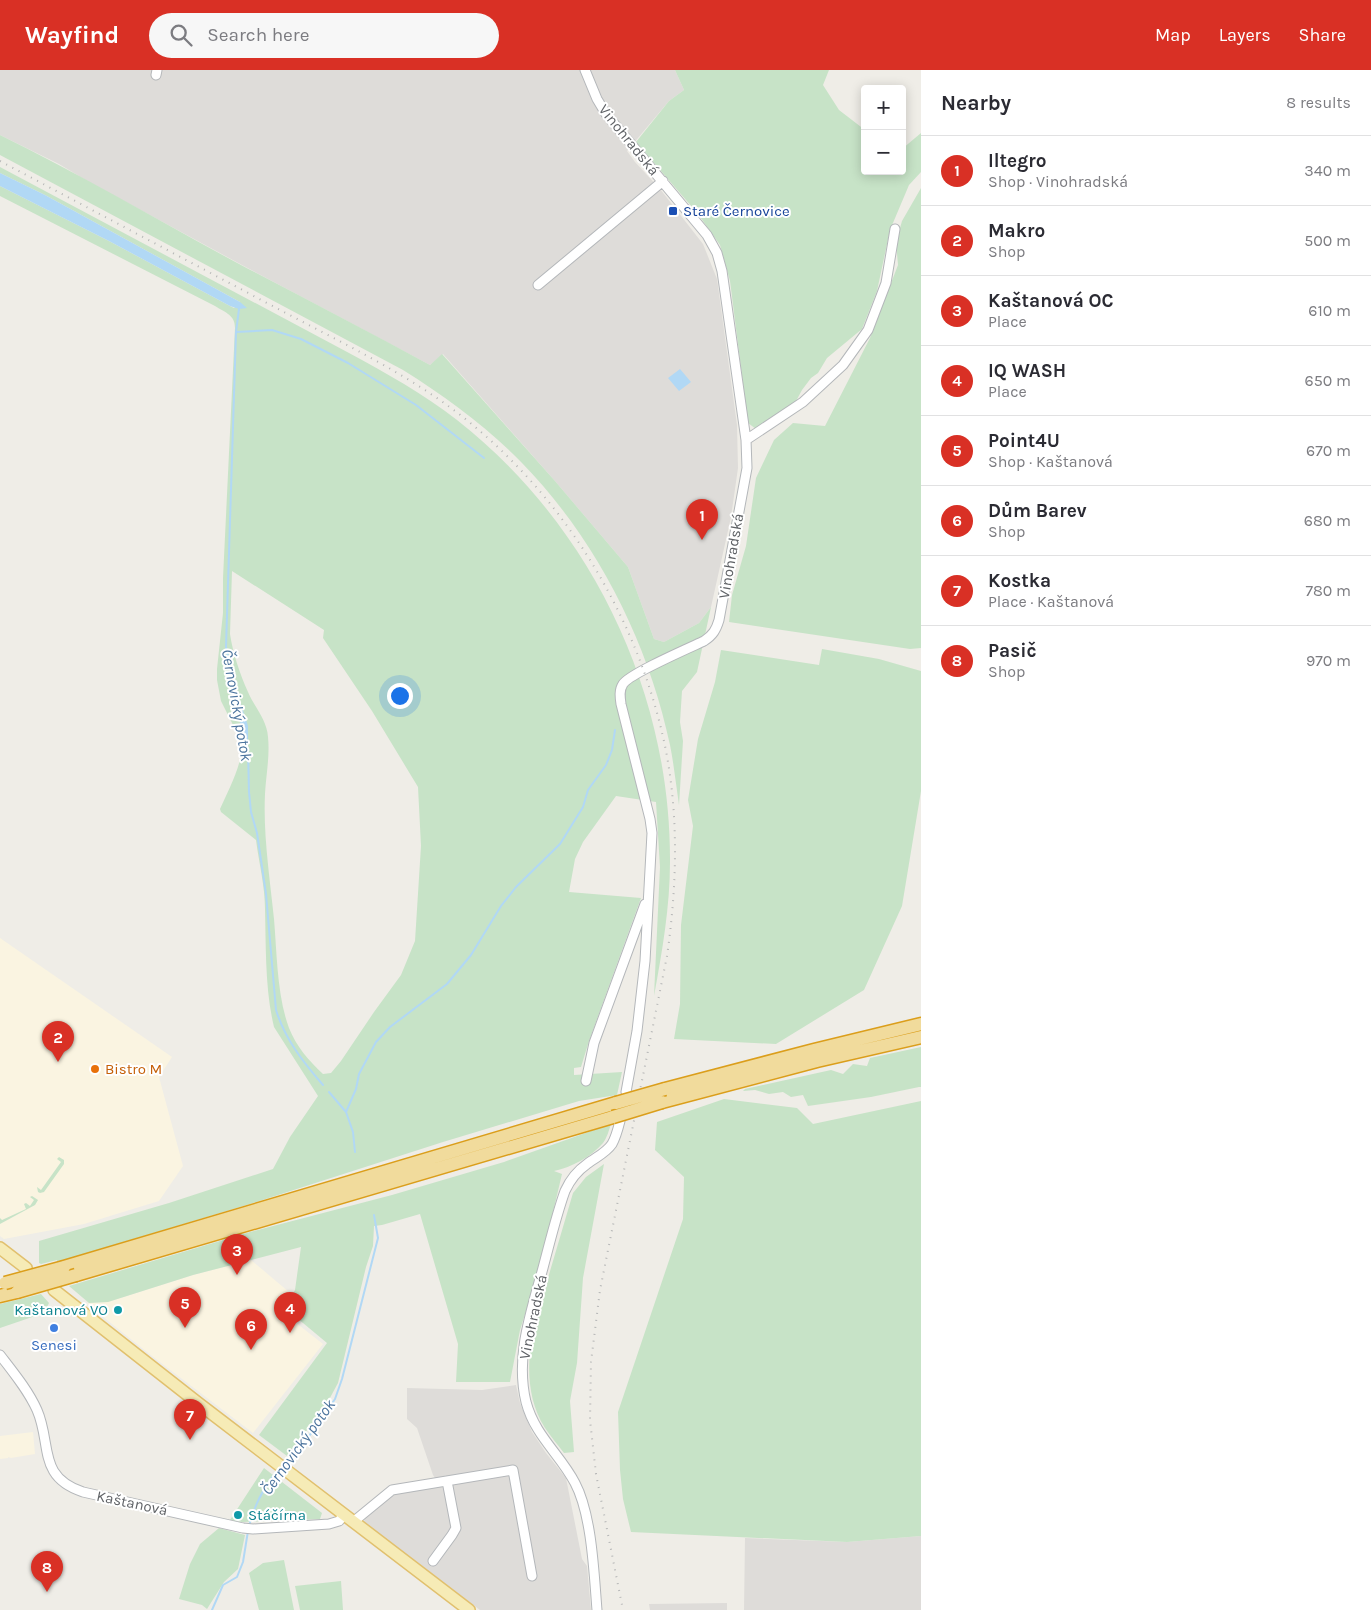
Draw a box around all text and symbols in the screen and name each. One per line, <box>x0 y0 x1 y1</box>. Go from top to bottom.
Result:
search box <box>149 13 499 58</box>
text: Wayfind <box>25 21 119 49</box>
icon: search <box>167 21 195 49</box>
text: Search here <box>207 24 309 46</box>
text: Map <box>1155 24 1191 46</box>
text: Layers <box>1219 24 1271 46</box>
text: Share <box>1299 24 1346 46</box>
map controls <box>861 85 906 175</box>
button: + <box>861 85 906 130</box>
text: Nearby <box>941 91 1011 115</box>
text: 8 results <box>1286 93 1351 112</box>
street label: Vinohradská <box>595 101 663 179</box>
button: − <box>861 130 906 175</box>
text: Iltegro <box>988 150 1046 172</box>
text: 1 <box>954 161 960 180</box>
text: 340 m <box>1304 161 1351 180</box>
text: Shop · Vinohradská <box>988 172 1128 191</box>
place label: Staré Černovice <box>683 202 790 220</box>
marker: Staré Černovice <box>667 205 679 217</box>
text: Makro <box>988 220 1045 242</box>
text: 2 <box>952 231 962 250</box>
text: 500 m <box>1304 231 1351 250</box>
text: Shop <box>988 242 1025 261</box>
text: Kaštanová OC <box>988 290 1114 312</box>
text: 3 <box>952 301 962 320</box>
text: 610 m <box>1308 301 1351 320</box>
text: Place <box>988 312 1027 331</box>
text: IQ WASH <box>988 360 1066 382</box>
text: 4 <box>952 371 962 390</box>
text: 650 m <box>1305 371 1351 390</box>
text: Place <box>988 382 1027 401</box>
text: Point4U <box>988 430 1060 452</box>
text: 5 <box>952 441 962 460</box>
text: 670 m <box>1306 441 1351 460</box>
text: Shop · Kaštanová <box>988 452 1113 471</box>
pin: 1 <box>686 499 718 540</box>
text: Dům Barev <box>988 500 1087 522</box>
text: 6 <box>952 511 962 530</box>
text: 680 m <box>1304 511 1351 530</box>
street label: Vinohradská <box>715 512 747 600</box>
text: Shop <box>988 522 1025 541</box>
text: Kostka <box>988 570 1051 592</box>
text: 7 <box>953 581 961 600</box>
text: 780 m <box>1305 581 1351 600</box>
text: Place · Kaštanová <box>988 592 1114 611</box>
text: Pasič <box>988 640 1036 662</box>
water label: Černovický potok <box>218 648 256 763</box>
text: 8 <box>952 651 962 670</box>
text: 970 m <box>1306 651 1351 670</box>
text: Shop <box>988 662 1025 681</box>
your location <box>387 683 413 709</box>
pin: 2 <box>42 1021 74 1062</box>
place label: Bistro M <box>105 1060 162 1078</box>
marker: Bistro M <box>89 1063 101 1075</box>
pin: 3 <box>221 1234 253 1275</box>
street label: Vinohradská <box>515 1273 551 1361</box>
pin: 5 <box>169 1287 201 1328</box>
pin: 4 <box>274 1292 306 1333</box>
place label: Kaštanová VO <box>14 1301 108 1319</box>
marker: Kaštanová VO <box>112 1304 124 1316</box>
pin: 6 <box>235 1309 267 1350</box>
marker: Senesi <box>48 1322 60 1334</box>
place label: Senesi <box>31 1336 77 1354</box>
water label: Černovický potok <box>257 1395 340 1498</box>
pin: 7 <box>174 1399 206 1440</box>
street label: Kaštanová <box>95 1487 169 1519</box>
place label: Stáčírna <box>248 1506 306 1524</box>
marker: Stáčírna <box>232 1509 244 1521</box>
pin: 8 <box>31 1551 63 1592</box>

